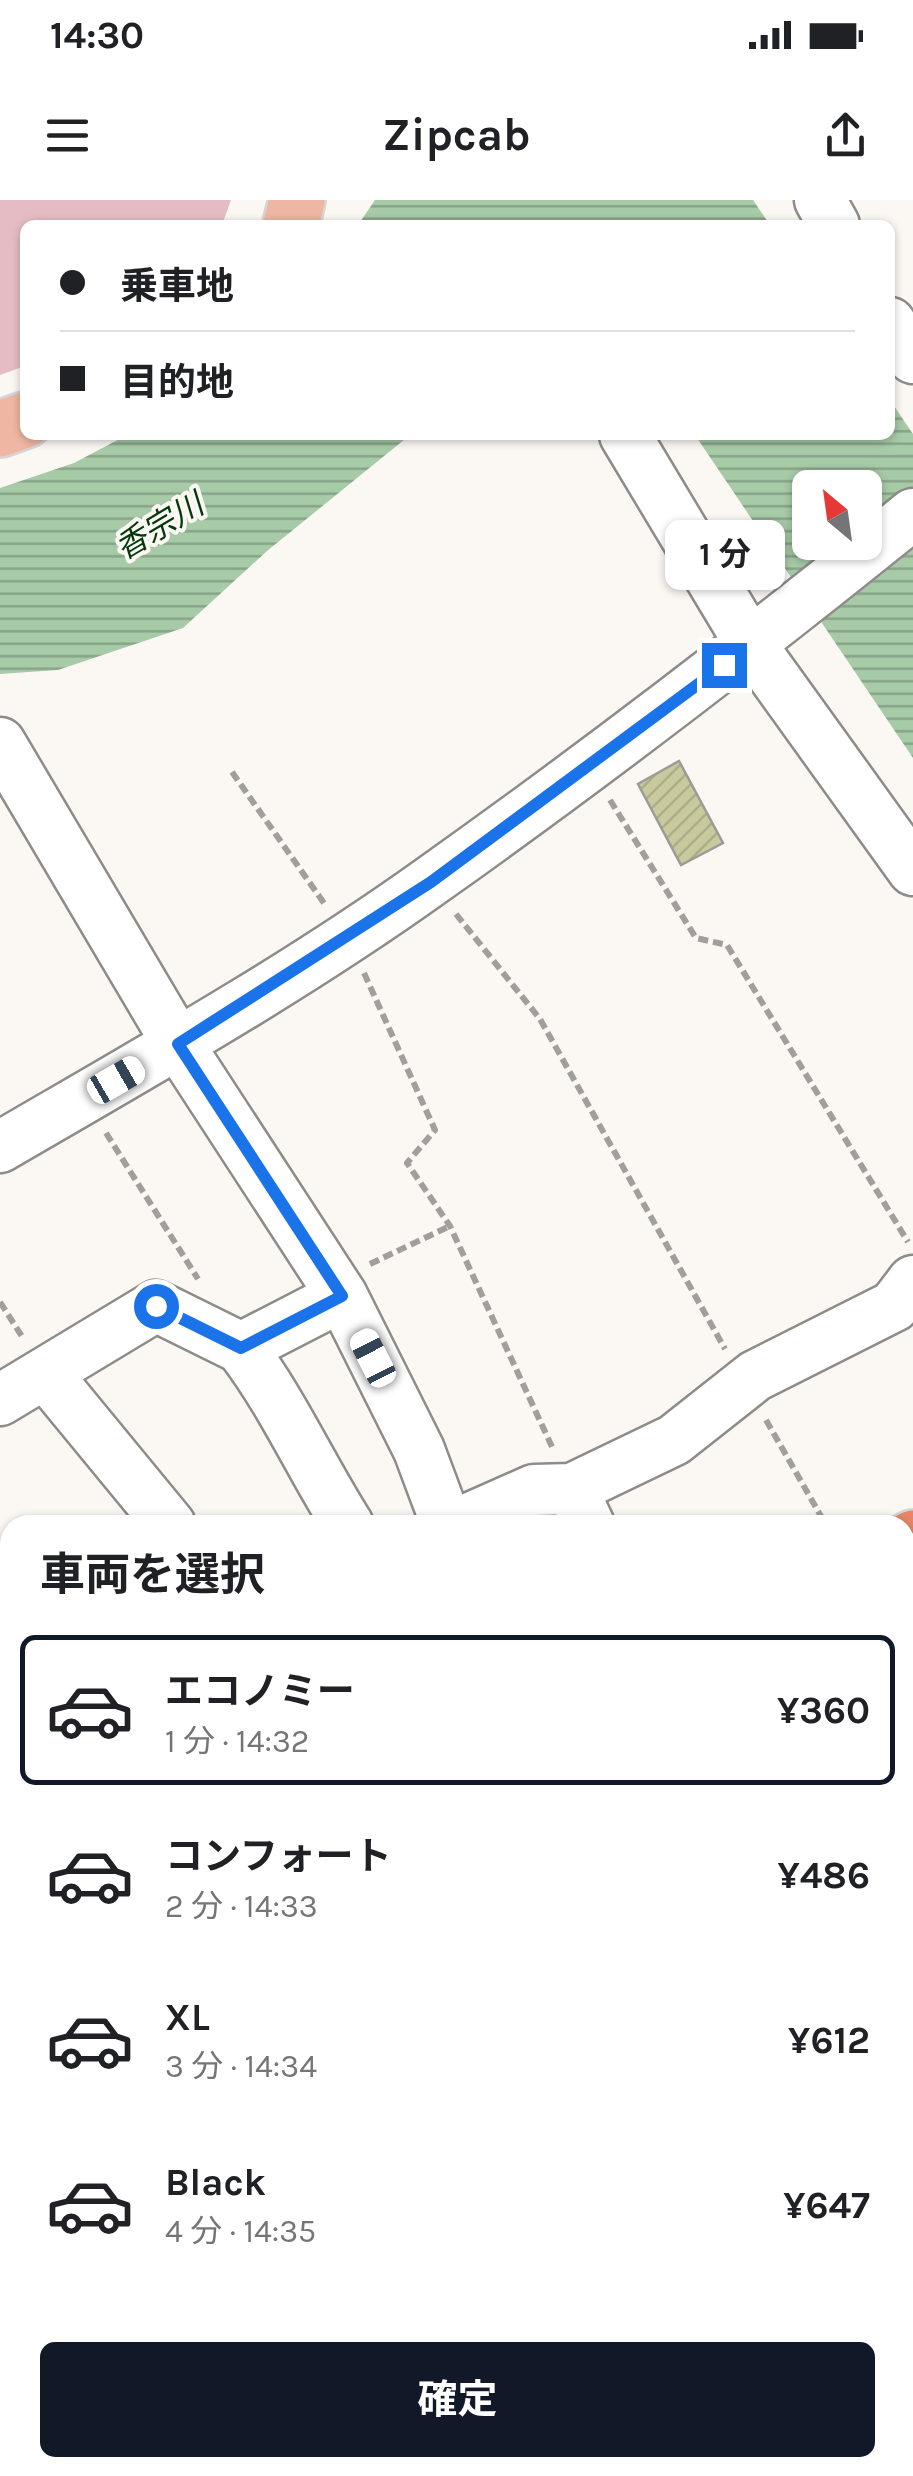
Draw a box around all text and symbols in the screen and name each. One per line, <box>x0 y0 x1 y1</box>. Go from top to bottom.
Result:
text: 14:30 <box>50 13 144 58</box>
icon: menu <box>40 108 95 163</box>
icon: share <box>818 108 873 163</box>
text: Zipcab <box>382 109 531 161</box>
text: 乗車地 <box>120 264 234 309</box>
text: 目的地 <box>120 360 234 405</box>
north arrow <box>792 470 882 560</box>
map controls <box>792 470 882 560</box>
water label: 香宗川 <box>109 484 212 567</box>
callout: 1 分 <box>664 520 784 590</box>
text: 1 分 <box>699 536 751 573</box>
route end <box>702 643 747 688</box>
car <box>83 1052 149 1108</box>
route start <box>134 1284 179 1329</box>
car <box>346 1324 400 1392</box>
text: 車両を選択 <box>40 1549 265 1601</box>
icon: car <box>45 1665 135 1755</box>
text: エコノミー <box>165 1669 355 1714</box>
text: ¥360 <box>777 1688 870 1733</box>
text: 1 分 · 14:32 <box>165 1723 309 1760</box>
icon: car <box>45 1830 135 1920</box>
text: コンフォート <box>165 1834 392 1879</box>
text: ¥486 <box>777 1853 870 1898</box>
text: 2 分 · 14:33 <box>165 1888 318 1925</box>
icon: car <box>45 1995 135 2085</box>
text: XL <box>165 1995 210 2040</box>
text: ¥612 <box>788 2018 870 2063</box>
text: 3 分 · 14:34 <box>165 2048 317 2085</box>
icon: car <box>45 2160 135 2250</box>
text: Black <box>165 2160 266 2205</box>
text: ¥647 <box>783 2183 870 2228</box>
text: 4 分 · 14:35 <box>165 2213 316 2250</box>
button: 確定 <box>40 2342 875 2457</box>

